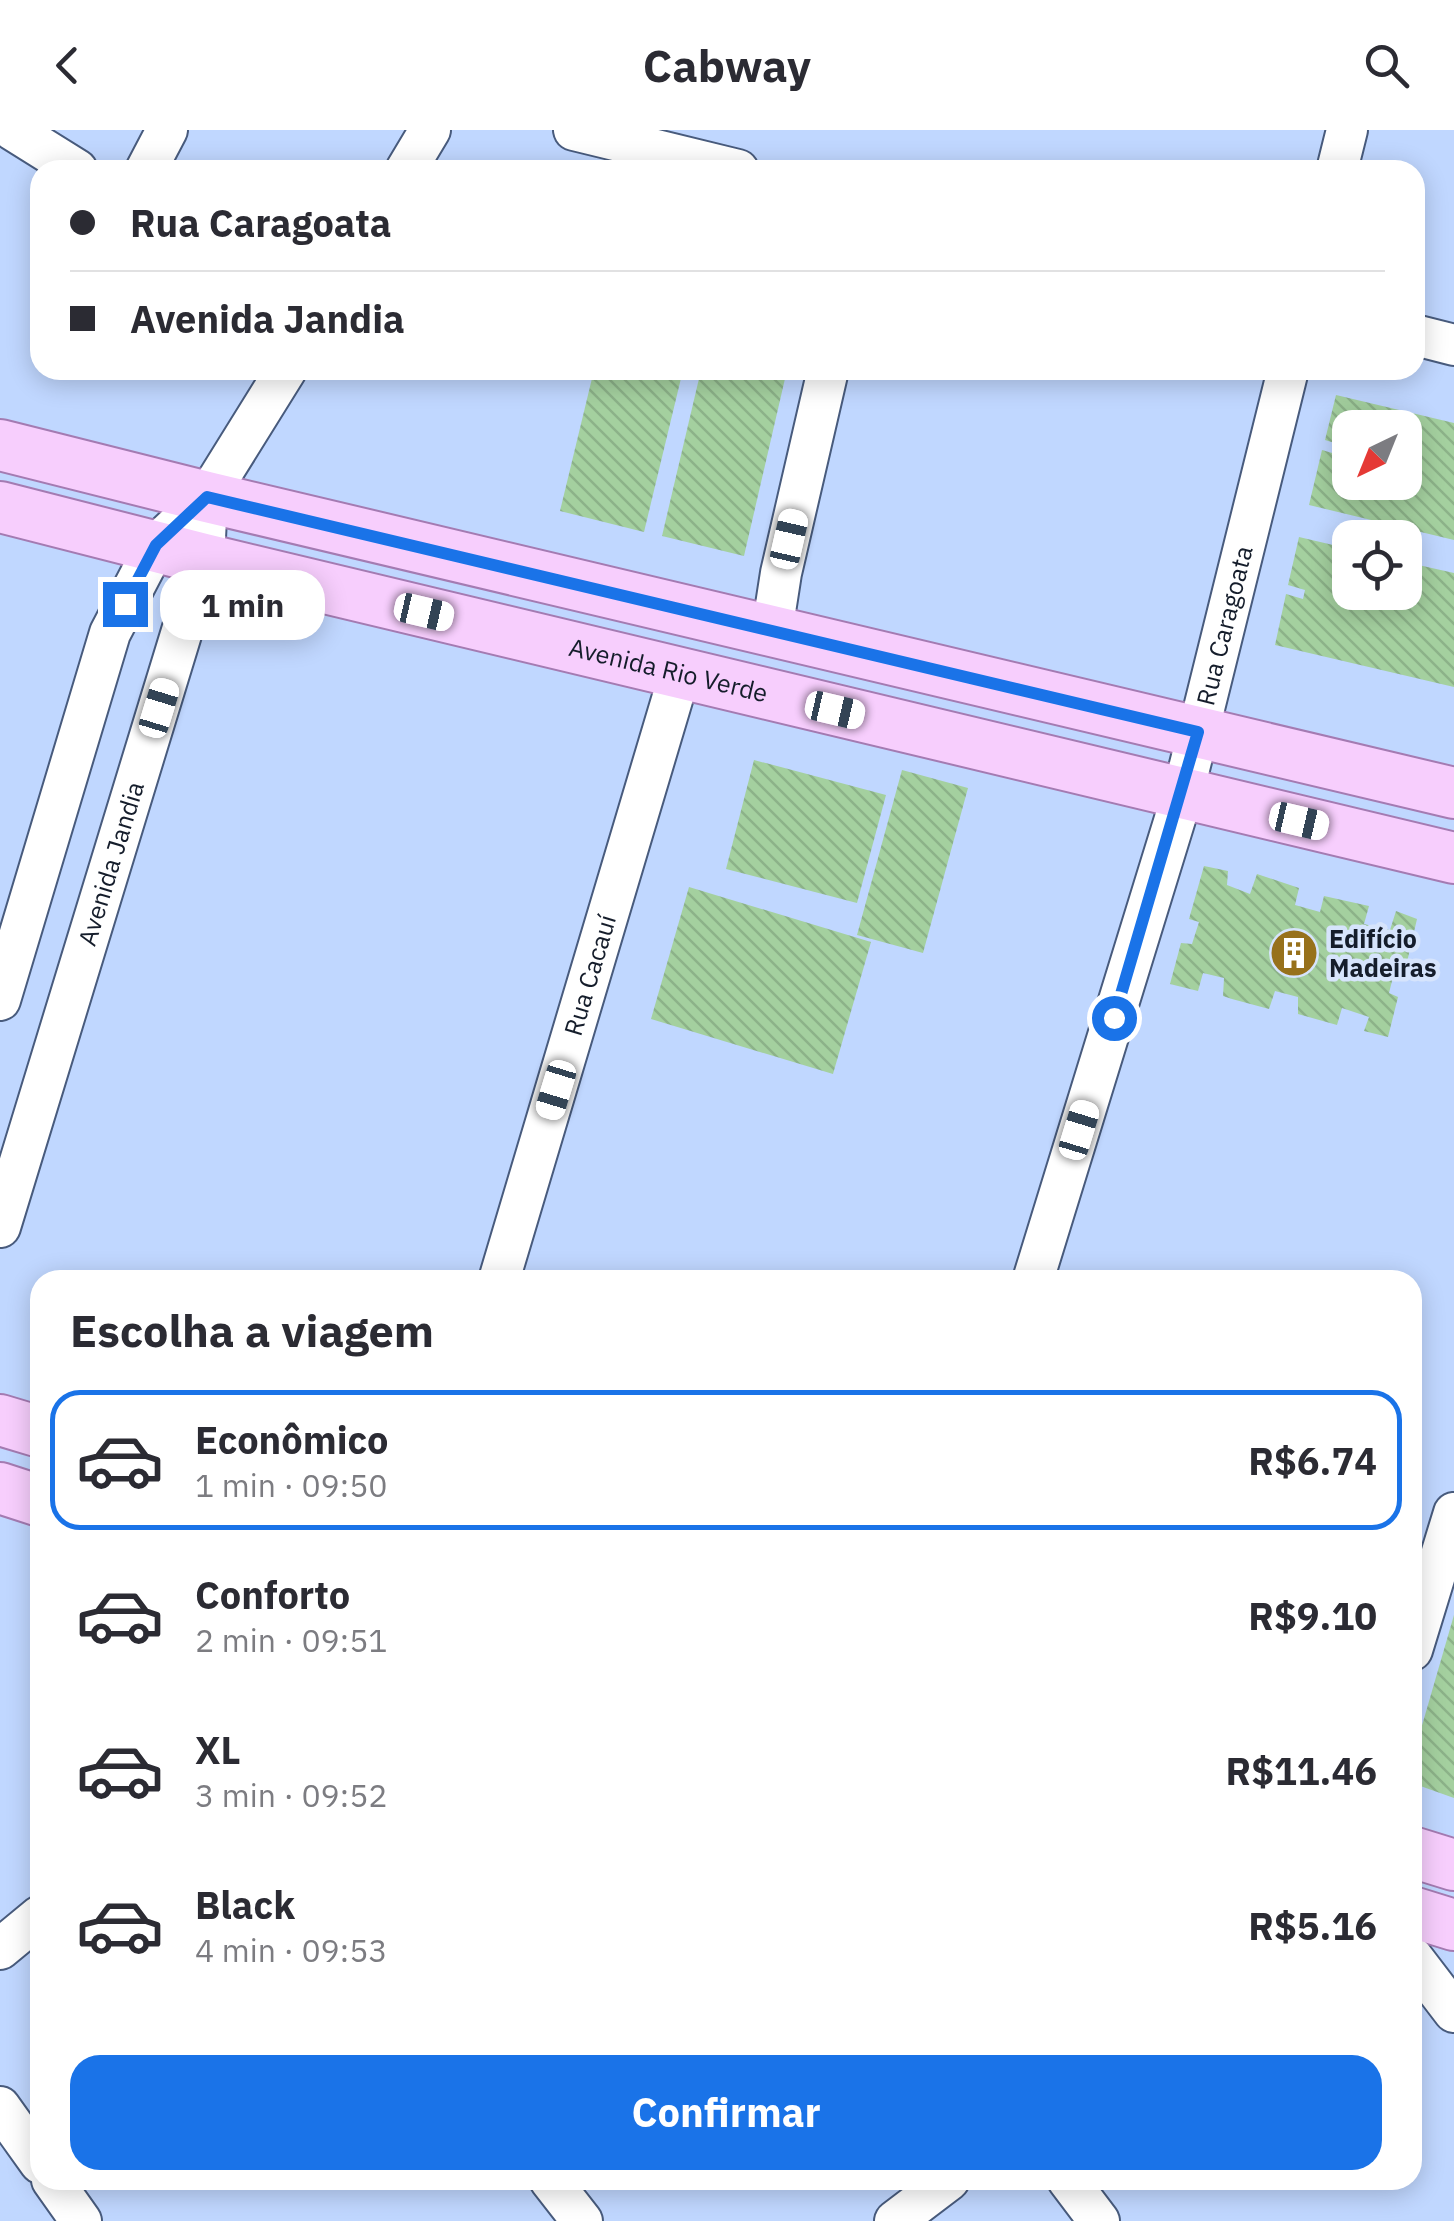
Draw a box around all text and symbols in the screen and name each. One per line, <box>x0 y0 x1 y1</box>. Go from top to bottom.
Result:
text: Cabway <box>643 36 811 94</box>
icon: back <box>40 38 95 93</box>
icon: search <box>1359 38 1414 93</box>
text: Rua Caragoata <box>130 198 391 247</box>
text: Avenida Jandia <box>130 294 405 343</box>
north arrow <box>1332 410 1422 500</box>
map controls <box>1332 410 1422 610</box>
car <box>768 506 810 572</box>
button: locate <box>1332 520 1422 610</box>
street label: Rua Caragoata <box>1188 542 1260 709</box>
callout: 1 min <box>160 569 325 639</box>
route end <box>103 582 148 627</box>
text: 1 min <box>201 584 284 626</box>
car <box>391 591 457 633</box>
street label: Avenida Rio Verde <box>566 630 771 709</box>
car <box>136 675 182 741</box>
car <box>802 689 868 731</box>
street label: Avenida Jandia <box>70 777 151 950</box>
car <box>1266 800 1332 842</box>
street label: Rua Cacauí <box>556 911 623 1040</box>
place label: Edifício Madeiras <box>1329 922 1437 984</box>
building icon: Edifício Madeiras <box>1268 927 1320 979</box>
route start <box>1092 996 1137 1041</box>
car <box>533 1057 579 1123</box>
car <box>1056 1097 1102 1163</box>
text: Escolha a viagem <box>70 1301 434 1359</box>
icon: car <box>75 1415 165 1505</box>
text: Econômico <box>195 1415 388 1464</box>
text: R$6.74 <box>1248 1436 1377 1485</box>
text: 1 min · 09:50 <box>195 1464 388 1506</box>
icon: car <box>75 1570 165 1660</box>
text: Conforto <box>195 1570 350 1619</box>
text: R$9.10 <box>1248 1591 1377 1640</box>
text: 2 min · 09:51 <box>195 1619 388 1661</box>
icon: car <box>75 1725 165 1815</box>
text: XL <box>195 1725 241 1774</box>
text: R$11.46 <box>1226 1746 1377 1795</box>
text: 3 min · 09:52 <box>195 1774 388 1816</box>
icon: car <box>75 1880 165 1970</box>
text: Black <box>195 1880 295 1929</box>
text: R$5.16 <box>1248 1901 1377 1950</box>
text: 4 min · 09:53 <box>195 1929 388 1971</box>
button: Confirmar <box>70 2055 1382 2170</box>

